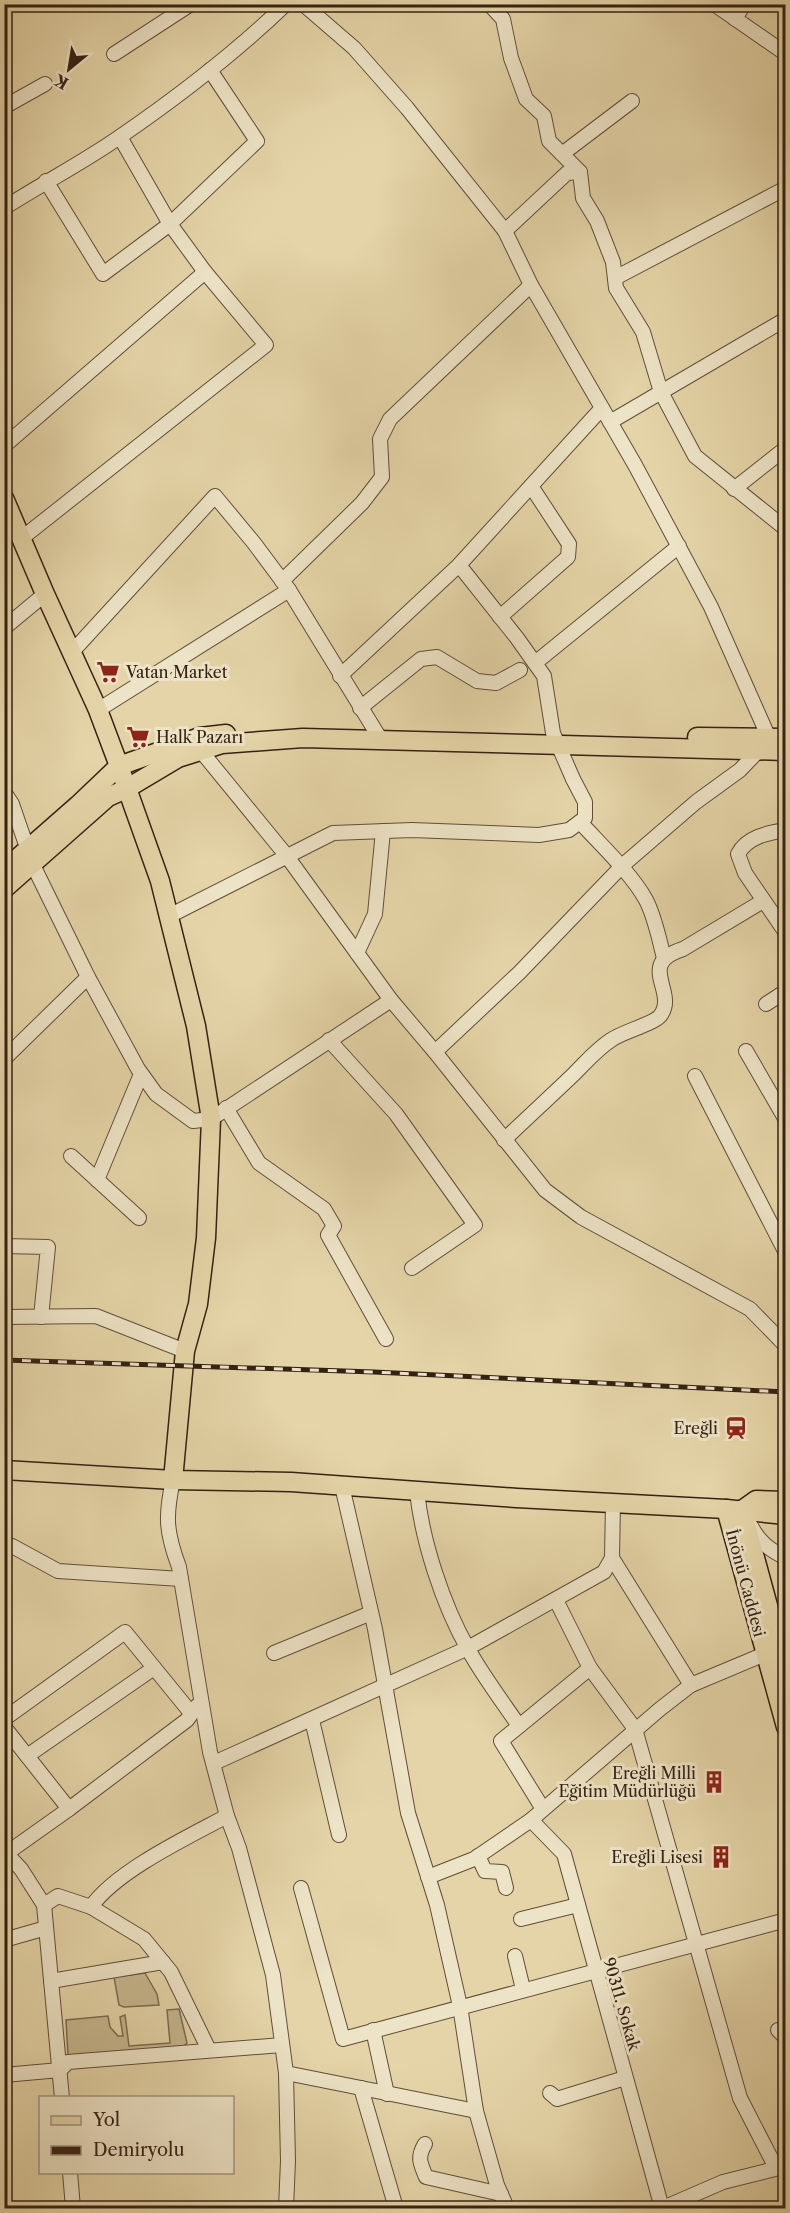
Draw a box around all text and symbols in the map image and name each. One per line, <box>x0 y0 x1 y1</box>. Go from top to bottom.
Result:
north arrow <box>39 39 99 99</box>
text: K <box>50 70 72 94</box>
supermarket icon: Vatan Market <box>95 659 121 685</box>
place label: Vatan Market <box>125 662 228 682</box>
supermarket icon: Halk Pazarı <box>125 724 151 750</box>
place label: Halk Pazarı <box>156 727 243 747</box>
station icon: Ereğli <box>723 1415 749 1441</box>
place label: Ereğli <box>674 1418 718 1438</box>
street label: İnönü Caddesi <box>722 1527 770 1639</box>
place label: Ereğli Milli Eğitim Müdürlüğü <box>558 1763 696 1801</box>
building icon: Ereğli Milli Eğitim Müdürlüğü <box>701 1769 727 1795</box>
building icon: Ereğli Lisesi <box>708 1844 734 1870</box>
place label: Ereğli Lisesi <box>611 1847 703 1867</box>
street label: 90311. Sokak <box>599 1955 645 2054</box>
legend <box>39 2096 234 2174</box>
text: Yol <box>92 2109 120 2131</box>
text: Demiryolu <box>93 2139 185 2161</box>

